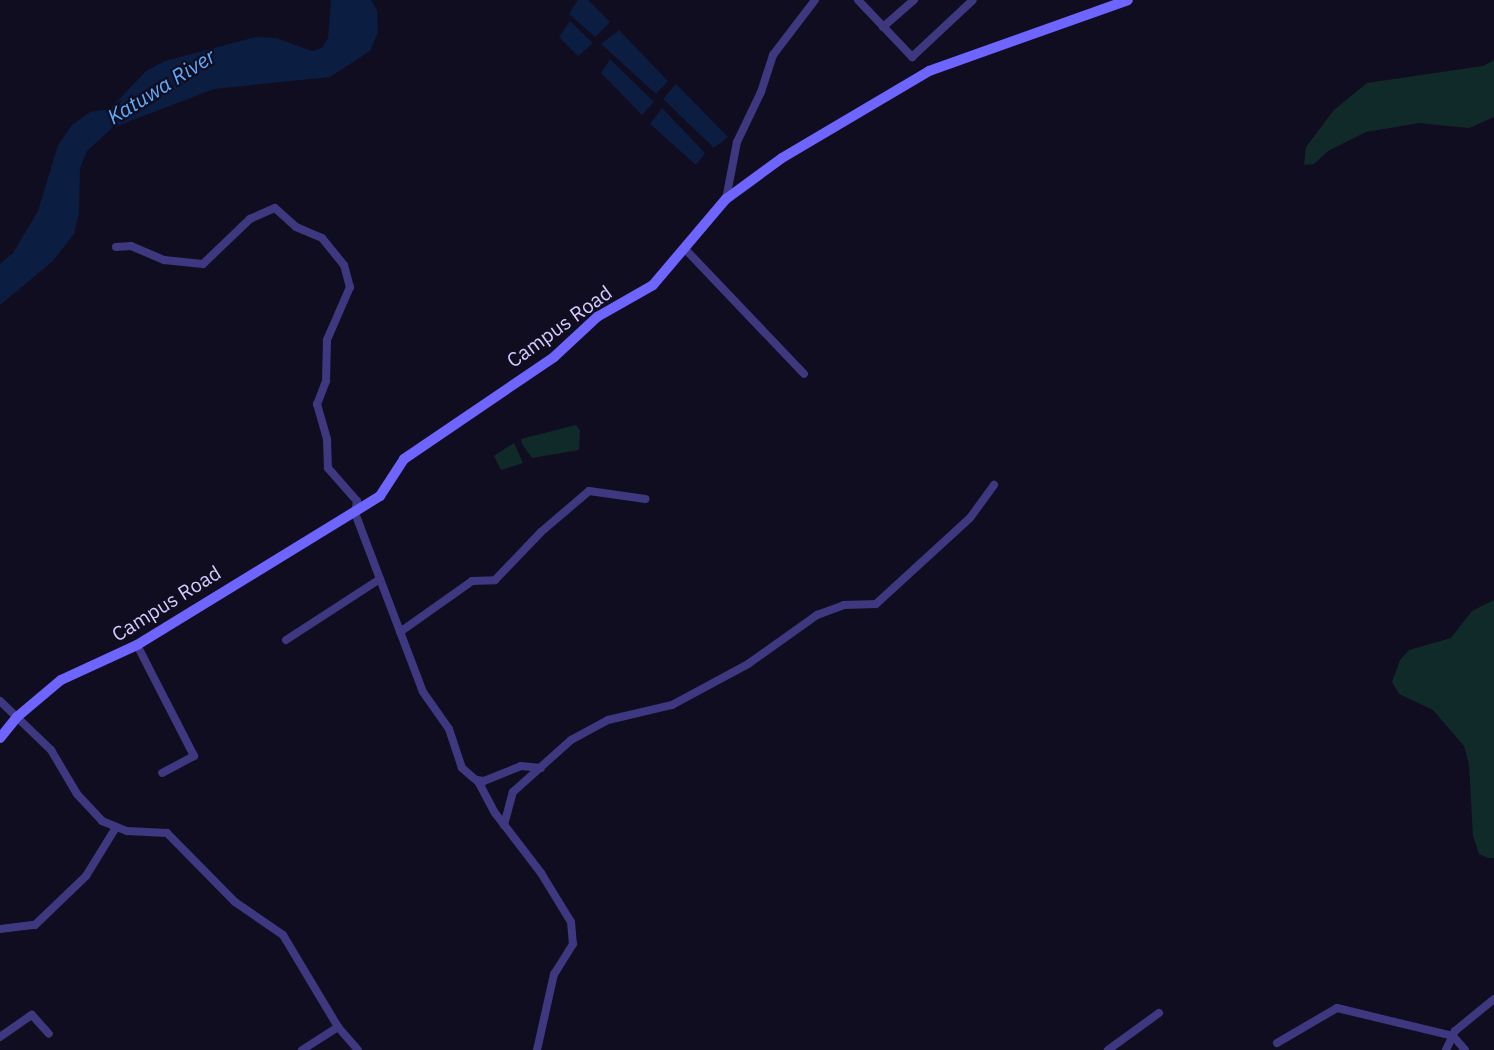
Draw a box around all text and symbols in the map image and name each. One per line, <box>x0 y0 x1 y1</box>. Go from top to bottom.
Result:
water label: Katuwa River <box>102 43 220 129</box>
street label: Campus Road <box>502 280 616 372</box>
street label: Campus Road <box>107 560 225 646</box>

